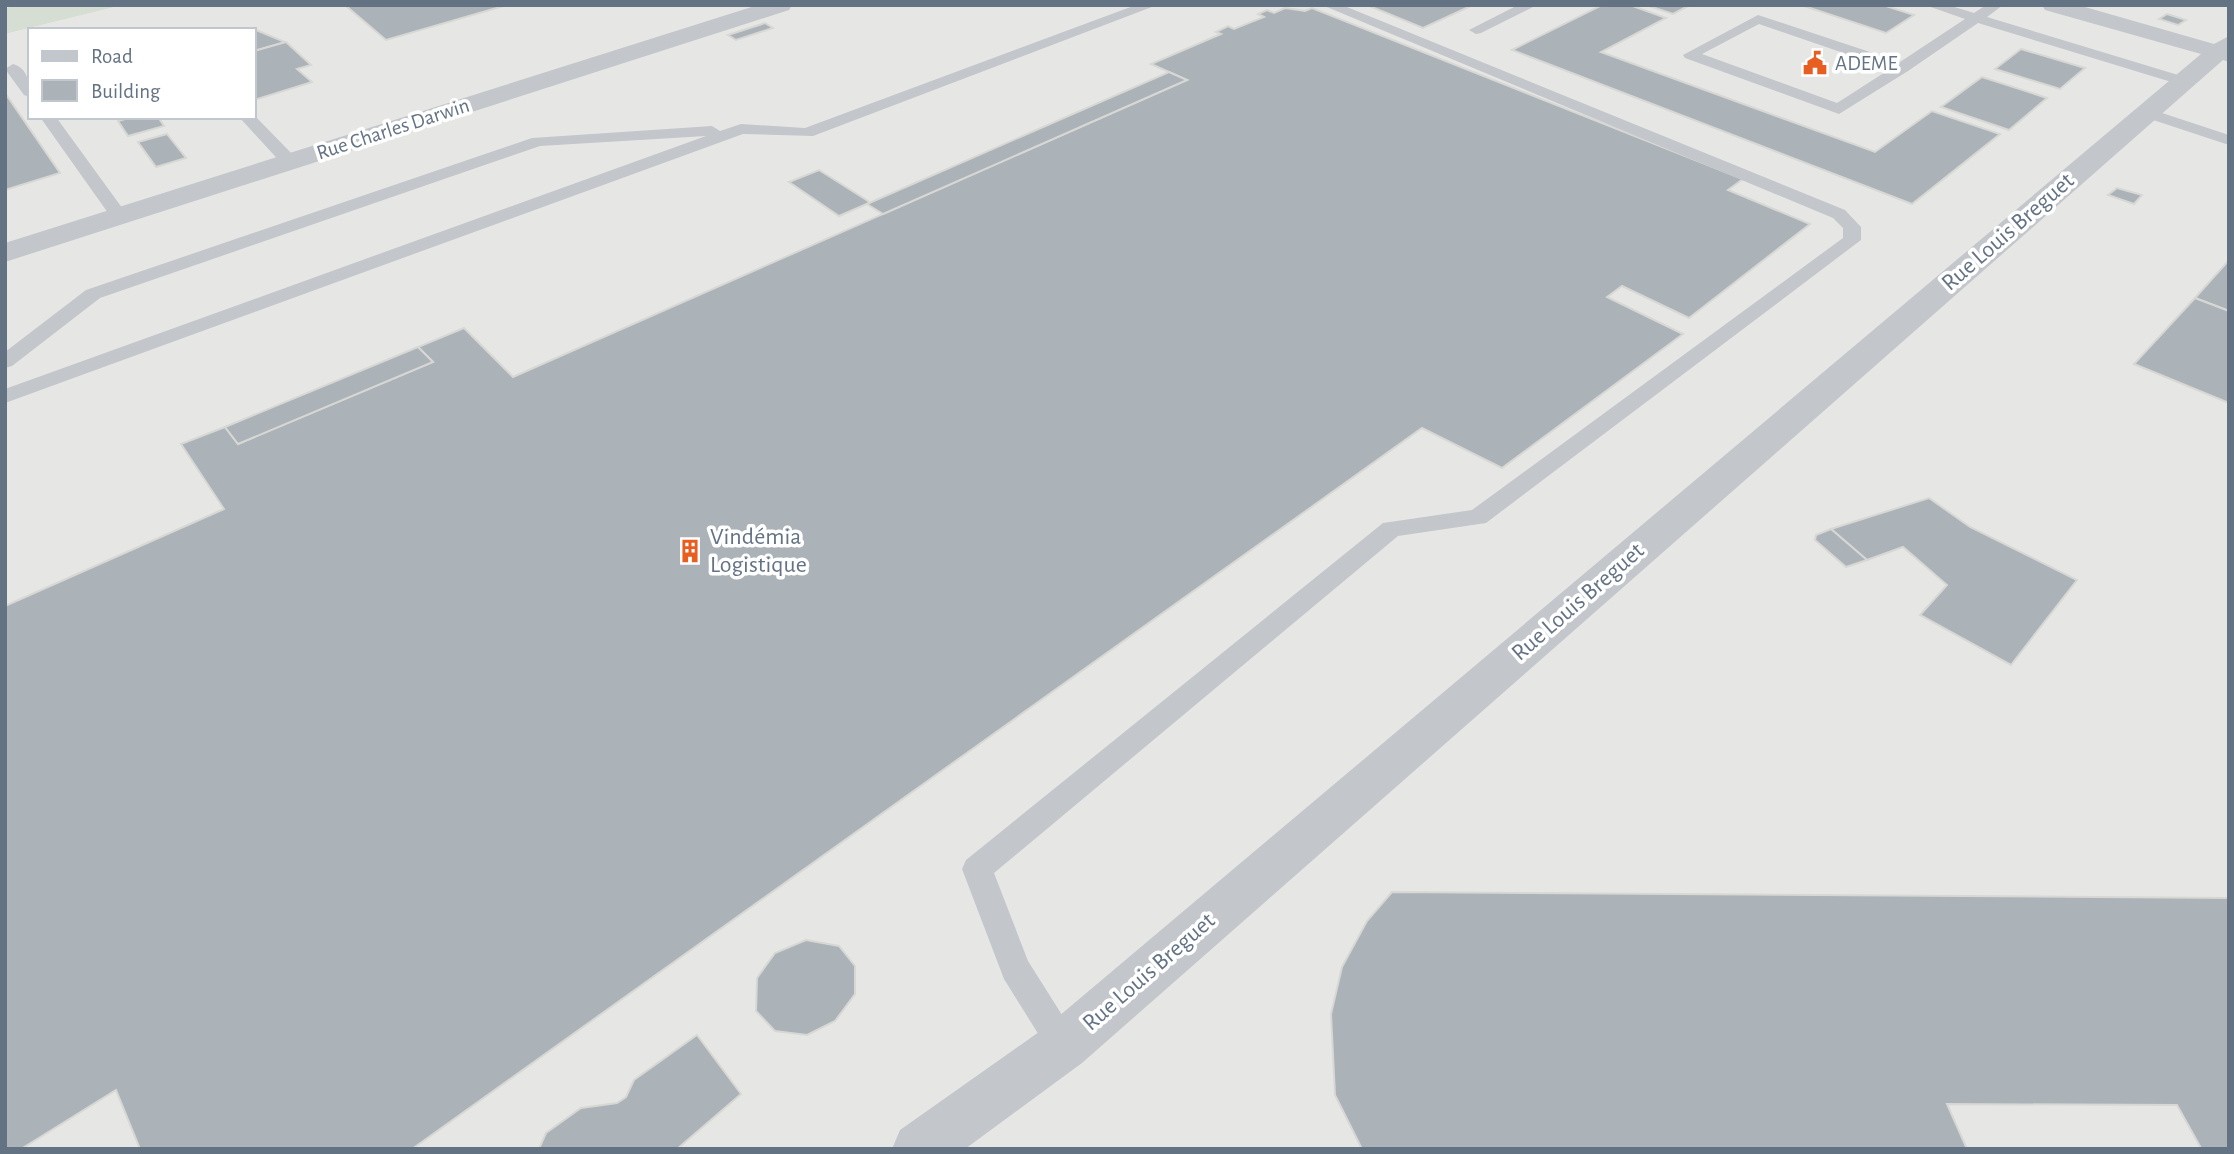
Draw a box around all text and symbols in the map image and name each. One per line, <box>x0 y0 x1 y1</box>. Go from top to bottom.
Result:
legend <box>28 28 256 119</box>
text: Road <box>91 46 133 67</box>
public building icon: ADEME <box>1801 49 1829 77</box>
place label: ADEME <box>1835 53 1898 74</box>
text: Building <box>91 81 161 102</box>
street label: Rue Charles Darwin <box>314 94 472 164</box>
street label: Rue Louis Breguet <box>1937 168 2079 296</box>
place label: Vindémia Logistique <box>710 525 807 577</box>
building icon: Vindémia Logistique <box>676 537 704 565</box>
street label: Rue Louis Breguet <box>1507 538 1649 666</box>
street label: Rue Louis Breguet <box>1078 908 1220 1036</box>

